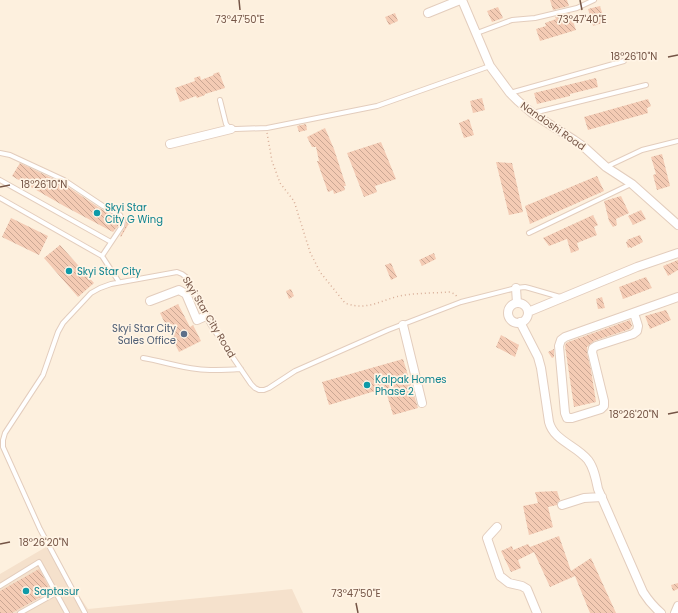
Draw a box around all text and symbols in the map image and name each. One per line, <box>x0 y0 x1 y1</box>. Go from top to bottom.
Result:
text: 73°47'50"E <box>215 12 265 27</box>
text: 73°47'40"E <box>557 12 607 27</box>
text: 18°26'10"N <box>611 49 657 64</box>
street label: Nandoshi Road <box>518 98 588 154</box>
text: 18°26'10"N <box>21 177 67 192</box>
place label: Skyi Star City G Wing <box>105 200 163 227</box>
marker: Skyi Star City G Wing <box>92 208 102 218</box>
place label: Skyi Star City <box>77 264 141 279</box>
marker: Skyi Star City <box>64 266 74 276</box>
street label: Skyi Star City Road <box>179 273 239 361</box>
place label: Skyi Star City Sales Office <box>112 321 176 348</box>
marker: Skyi Star City Sales Office <box>179 329 189 339</box>
place label: Kalpak Homes Phase 2 <box>375 372 447 399</box>
marker: Kalpak Homes Phase 2 <box>362 380 372 390</box>
text: 18°26'20"N <box>609 407 659 422</box>
text: 18°26'20"N <box>19 535 69 550</box>
place label: Saptasur <box>34 584 79 599</box>
marker: Saptasur <box>21 586 31 596</box>
text: 73°47'50"E <box>331 586 381 601</box>

